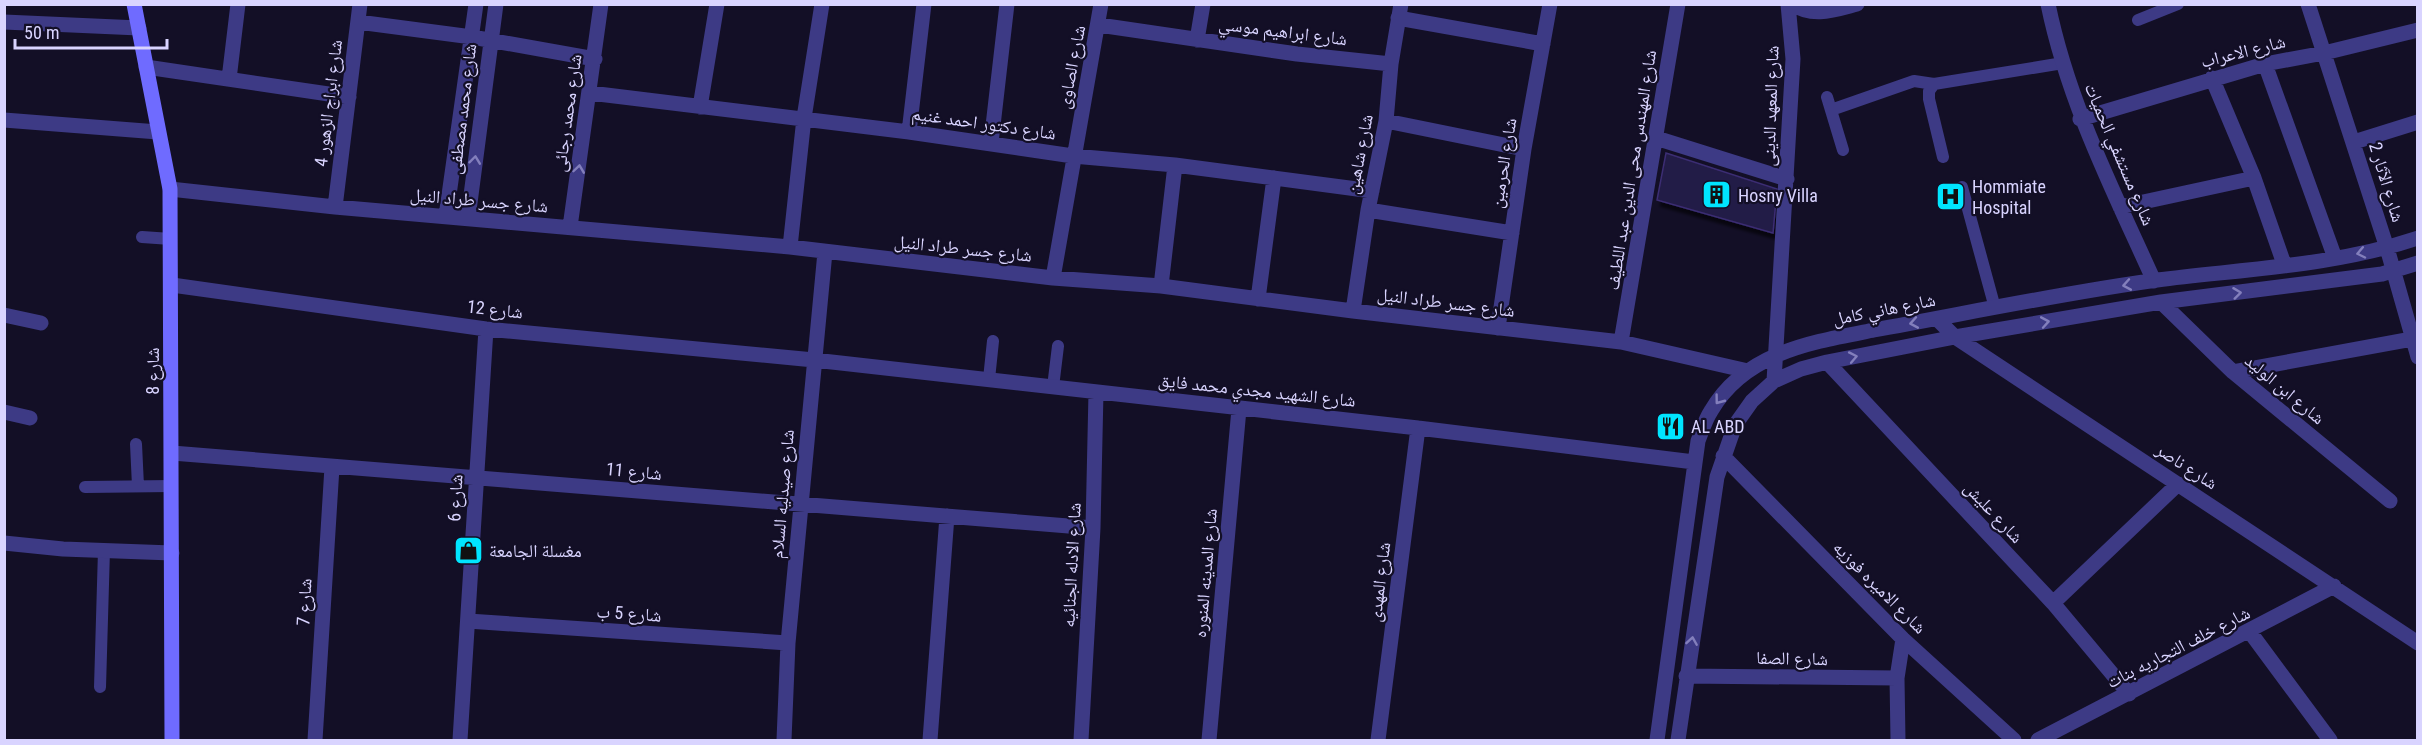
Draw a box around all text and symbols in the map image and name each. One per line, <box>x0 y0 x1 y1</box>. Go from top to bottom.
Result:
scale bar <box>15 12 166 50</box>
street label: شارع ابراهيم موسي <box>1217 13 1348 54</box>
text: 50 m <box>24 22 59 43</box>
street label: شارع الصاوى <box>1053 23 1090 111</box>
street label: شارع الاعراب <box>2198 30 2288 73</box>
street label: شارع ابراج الزهور 4 <box>310 38 348 168</box>
street label: شارع محمد مصطفى <box>444 42 481 176</box>
street label: شارع المعهد الدينى <box>1757 45 1784 167</box>
street label: شارع المهندس محى الدين عبد اللطيف <box>1602 48 1661 292</box>
street label: شارع محمد رجائى <box>548 53 587 173</box>
street label: شارع مستشفي الحميات <box>2076 80 2160 230</box>
street label: شارع دكتور احمد غنيم <box>910 102 1057 145</box>
street label: شارع شاهين <box>1341 112 1378 196</box>
street label: شارع الحرمين <box>1486 116 1521 210</box>
street label: شارع الآثار 2 <box>2364 139 2409 225</box>
one-way arrow <box>469 156 481 165</box>
one-way arrow <box>572 165 584 174</box>
place label: Hommiate Hospital <box>1972 176 2046 218</box>
building icon: Hosny Villa <box>1701 179 1733 211</box>
hospital icon: Hommiate Hospital <box>1935 180 1967 212</box>
street label: شارع جسر طراد النيل <box>409 183 549 217</box>
place label: Hosny Villa <box>1738 185 1818 206</box>
street label: شارع جسر طراد النيل <box>893 230 1033 267</box>
one-way arrow <box>2356 246 2366 259</box>
one-way arrow <box>2122 279 2131 291</box>
street label: شارع جسر طراد النيل <box>1376 283 1516 322</box>
one-way arrow <box>2233 287 2242 299</box>
street label: شارع هاني كامل <box>1831 289 1938 334</box>
street label: شارع 12 <box>466 296 524 323</box>
one-way arrow <box>1909 316 1919 329</box>
one-way arrow <box>2039 316 2049 329</box>
street label: شارع 8 <box>142 347 164 395</box>
street label: شارع ابن الوليد <box>2240 350 2329 429</box>
one-way arrow <box>1848 351 1858 364</box>
street label: شارع الشهيد مجدي محمد فايق <box>1157 369 1357 415</box>
one-way arrow <box>1715 394 1726 405</box>
restaurant icon: AL ABD <box>1654 410 1686 442</box>
place label: AL ABD <box>1691 416 1745 437</box>
street label: شارع صيدليه السلام <box>766 428 800 560</box>
street label: شارع ناصر <box>2151 438 2222 495</box>
street label: شارع 11 <box>605 458 663 485</box>
street label: شارع 6 <box>443 474 468 522</box>
street label: شارع عليش <box>1959 477 2028 548</box>
street label: شارع الادله الجنائيه <box>1057 502 1086 628</box>
street label: شارع المدينه المنوره <box>1189 508 1222 639</box>
shop icon: مغسلة الجامعة <box>452 534 484 566</box>
street label: شارع الاميره فوزيه <box>1829 536 1931 638</box>
place label: مغسلة الجامعة <box>489 540 582 561</box>
street label: شارع المهدى <box>1364 541 1395 623</box>
street label: شارع 7 <box>292 578 317 626</box>
street label: شارع 5 ب <box>596 600 662 627</box>
street label: شارع خلف التجاريه بنات <box>2103 602 2254 693</box>
one-way arrow <box>1685 636 1697 646</box>
street label: شارع الصفا <box>1756 647 1828 670</box>

